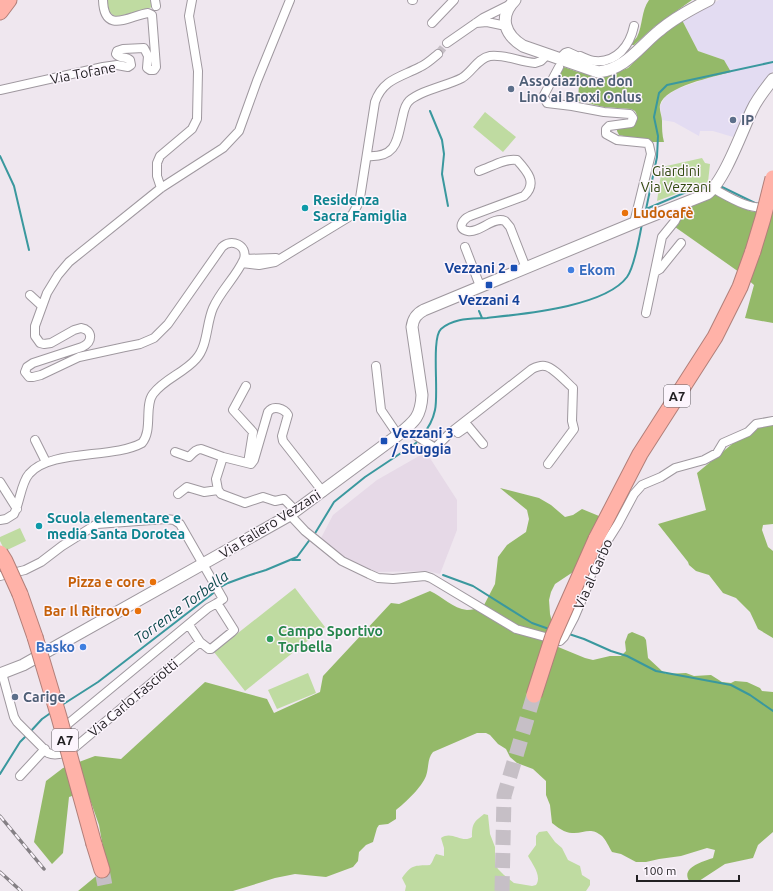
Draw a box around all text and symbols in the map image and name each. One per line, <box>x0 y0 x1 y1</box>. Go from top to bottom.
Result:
street label: Via Tofane <box>49 59 117 87</box>
place label: Associazione don Lino ai Broxi Onlus <box>519 73 642 105</box>
marker: Associazione don Lino ai Broxi Onlus <box>506 84 516 94</box>
place label: IP <box>741 112 754 128</box>
marker: IP <box>728 115 738 125</box>
park label: Giardini Via Vezzani <box>641 163 711 195</box>
place label: Residenza Sacra Famiglia <box>313 192 407 224</box>
marker: Residenza Sacra Famiglia <box>300 203 310 213</box>
place label: Ludocafè <box>633 205 694 221</box>
marker: Ludocafè <box>620 208 630 218</box>
place label: Vezzani 2 <box>444 260 506 276</box>
place label: Ekom <box>579 262 615 278</box>
marker: Vezzani 2 <box>509 263 519 273</box>
marker: Ekom <box>566 265 576 275</box>
marker: Vezzani 4 <box>484 280 494 290</box>
place label: Vezzani 4 <box>458 292 520 308</box>
road number: A7 <box>664 385 690 407</box>
place label: Vezzani 3 / Stuggia <box>391 425 454 457</box>
marker: Vezzani 3 / Stuggia <box>379 436 389 446</box>
street label: Via Faliero Vezzani <box>216 486 324 562</box>
place label: Scuola elementare e media Santa Dorotea <box>47 510 185 542</box>
marker: Scuola elementare e media Santa Dorotea <box>34 521 44 531</box>
street label: Via al Garbo <box>570 536 616 612</box>
water label: Torrente Torbella <box>130 567 232 647</box>
place label: Pizza e core <box>68 574 145 590</box>
marker: Pizza e core <box>148 577 158 587</box>
place label: Bar Il Ritrovo <box>43 603 130 619</box>
marker: Bar Il Ritrovo <box>133 606 143 616</box>
place label: Campo Sportivo Torbella <box>278 623 383 655</box>
marker: Campo Sportivo Torbella <box>265 634 275 644</box>
place label: Basko <box>36 639 75 655</box>
marker: Basko <box>78 642 88 652</box>
street label: Via Carlo Fasciotti <box>85 656 181 740</box>
place label: Carige <box>23 689 66 705</box>
marker: Carige <box>10 692 20 702</box>
road number: A7 <box>52 729 78 751</box>
scale bar <box>637 857 739 883</box>
text: 100 m <box>643 864 676 877</box>

